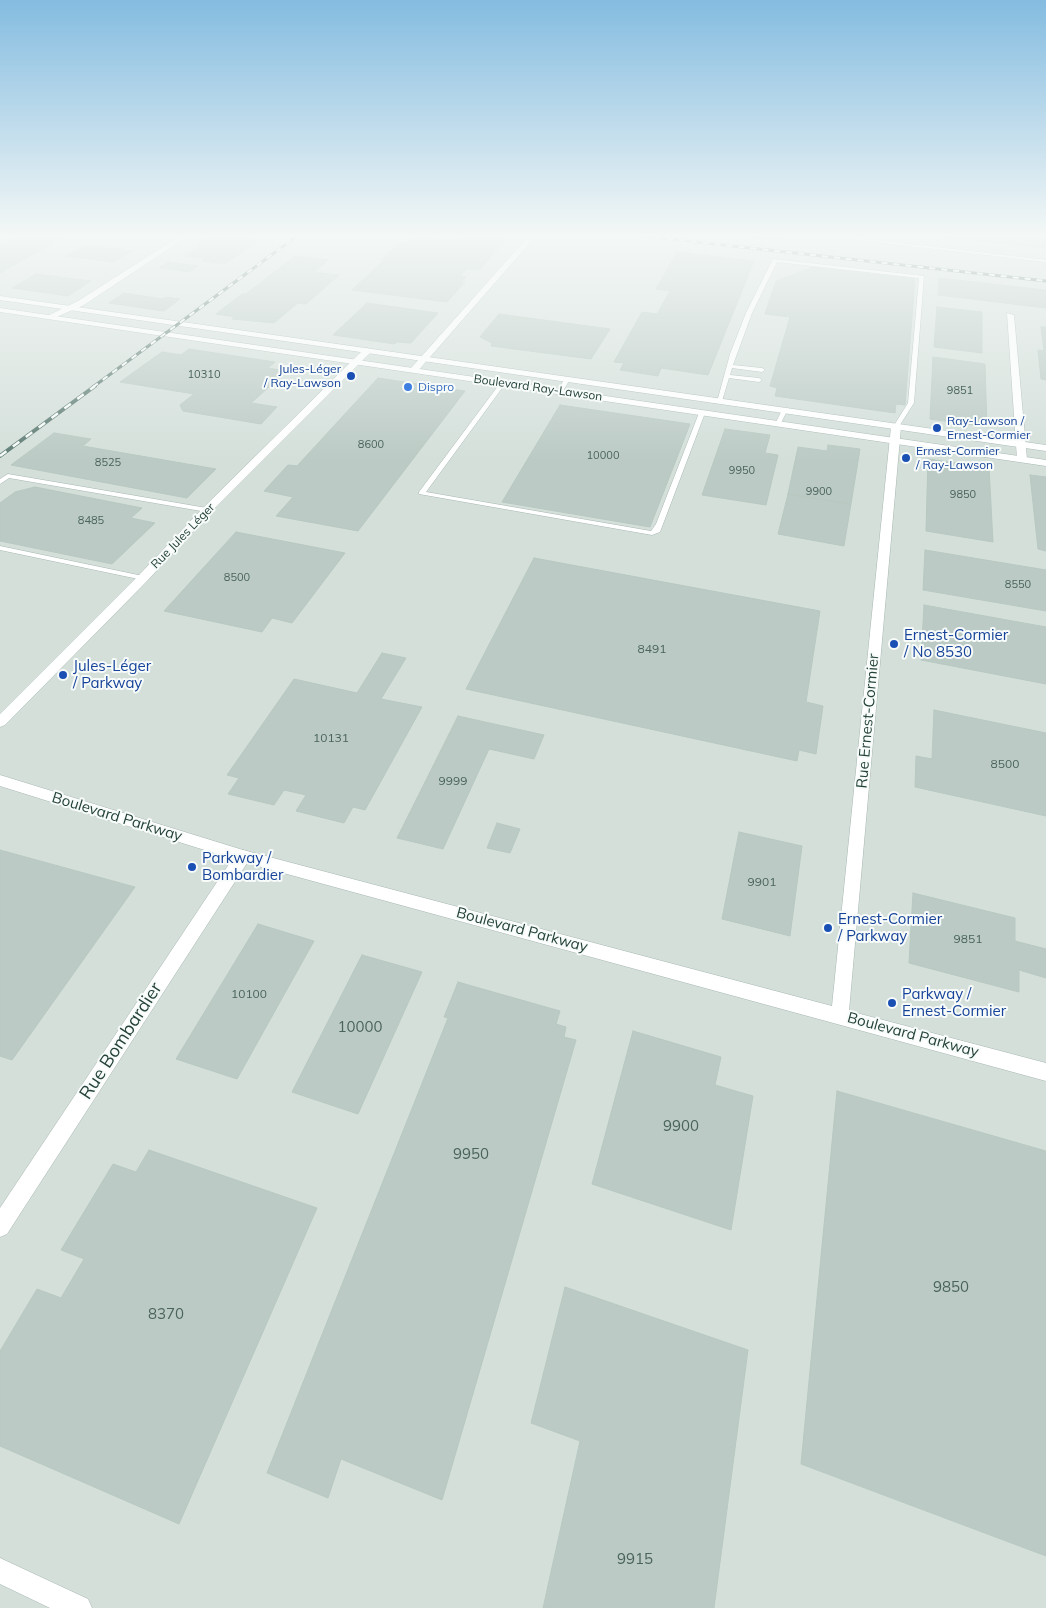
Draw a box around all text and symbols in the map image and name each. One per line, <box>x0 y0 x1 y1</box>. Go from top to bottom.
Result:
place label: Jules-Léger / Ray-Lawson <box>264 362 341 390</box>
house number: 10310 <box>188 368 220 382</box>
marker: Jules-Léger / Ray-Lawson <box>345 370 357 382</box>
street label: Boulevard Ray-Lawson <box>473 372 603 404</box>
place label: Dispro <box>418 380 454 394</box>
marker: Dispro <box>402 381 414 393</box>
house number: 9851 <box>947 384 973 398</box>
place label: Ray-Lawson / Ernest-Cormier <box>947 414 1030 442</box>
marker: Ray-Lawson / Ernest-Cormier <box>931 422 943 434</box>
house number: 8600 <box>358 438 384 452</box>
place label: Ernest-Cormier / Ray-Lawson <box>916 444 999 472</box>
house number: 10000 <box>587 449 619 463</box>
marker: Ernest-Cormier / Ray-Lawson <box>900 452 912 464</box>
house number: 8525 <box>95 456 121 470</box>
house number: 9950 <box>729 464 755 478</box>
house number: 9900 <box>806 485 832 499</box>
house number: 9850 <box>950 488 976 502</box>
street label: Rue Jules Léger <box>148 500 218 572</box>
house number: 8485 <box>78 514 104 528</box>
house number: 8500 <box>224 571 250 585</box>
house number: 8550 <box>1005 578 1031 592</box>
place label: Ernest-Cormier / No 8530 <box>904 626 1008 661</box>
marker: Ernest-Cormier / No 8530 <box>888 638 900 650</box>
house number: 8491 <box>638 642 666 656</box>
street label: Rue Ernest-Cormier <box>853 653 883 789</box>
place label: Jules-Léger / Parkway <box>73 657 151 692</box>
marker: Jules-Léger / Parkway <box>57 669 69 681</box>
house number: 10131 <box>313 731 349 745</box>
house number: 8500 <box>991 757 1019 771</box>
house number: 9999 <box>439 774 467 788</box>
street label: Boulevard Parkway <box>50 789 184 845</box>
place label: Parkway / Bombardier <box>202 849 283 884</box>
marker: Parkway / Bombardier <box>186 861 198 873</box>
house number: 9901 <box>748 875 776 889</box>
street label: Boulevard Parkway <box>454 904 590 956</box>
place label: Ernest-Cormier / Parkway <box>838 910 942 945</box>
marker: Ernest-Cormier / Parkway <box>822 922 834 934</box>
house number: 9851 <box>954 932 982 946</box>
street label: Rue Bombardier <box>75 978 167 1104</box>
place label: Parkway / Ernest-Cormier <box>902 985 1006 1020</box>
house number: 10100 <box>231 987 267 1001</box>
marker: Parkway / Ernest-Cormier <box>886 997 898 1009</box>
street label: Boulevard Parkway <box>845 1009 981 1061</box>
house number: 10000 <box>338 1018 382 1036</box>
house number: 9900 <box>663 1117 699 1135</box>
house number: 9950 <box>453 1145 489 1163</box>
house number: 9850 <box>933 1278 969 1296</box>
house number: 8370 <box>148 1305 184 1323</box>
house number: 9915 <box>617 1550 653 1568</box>

